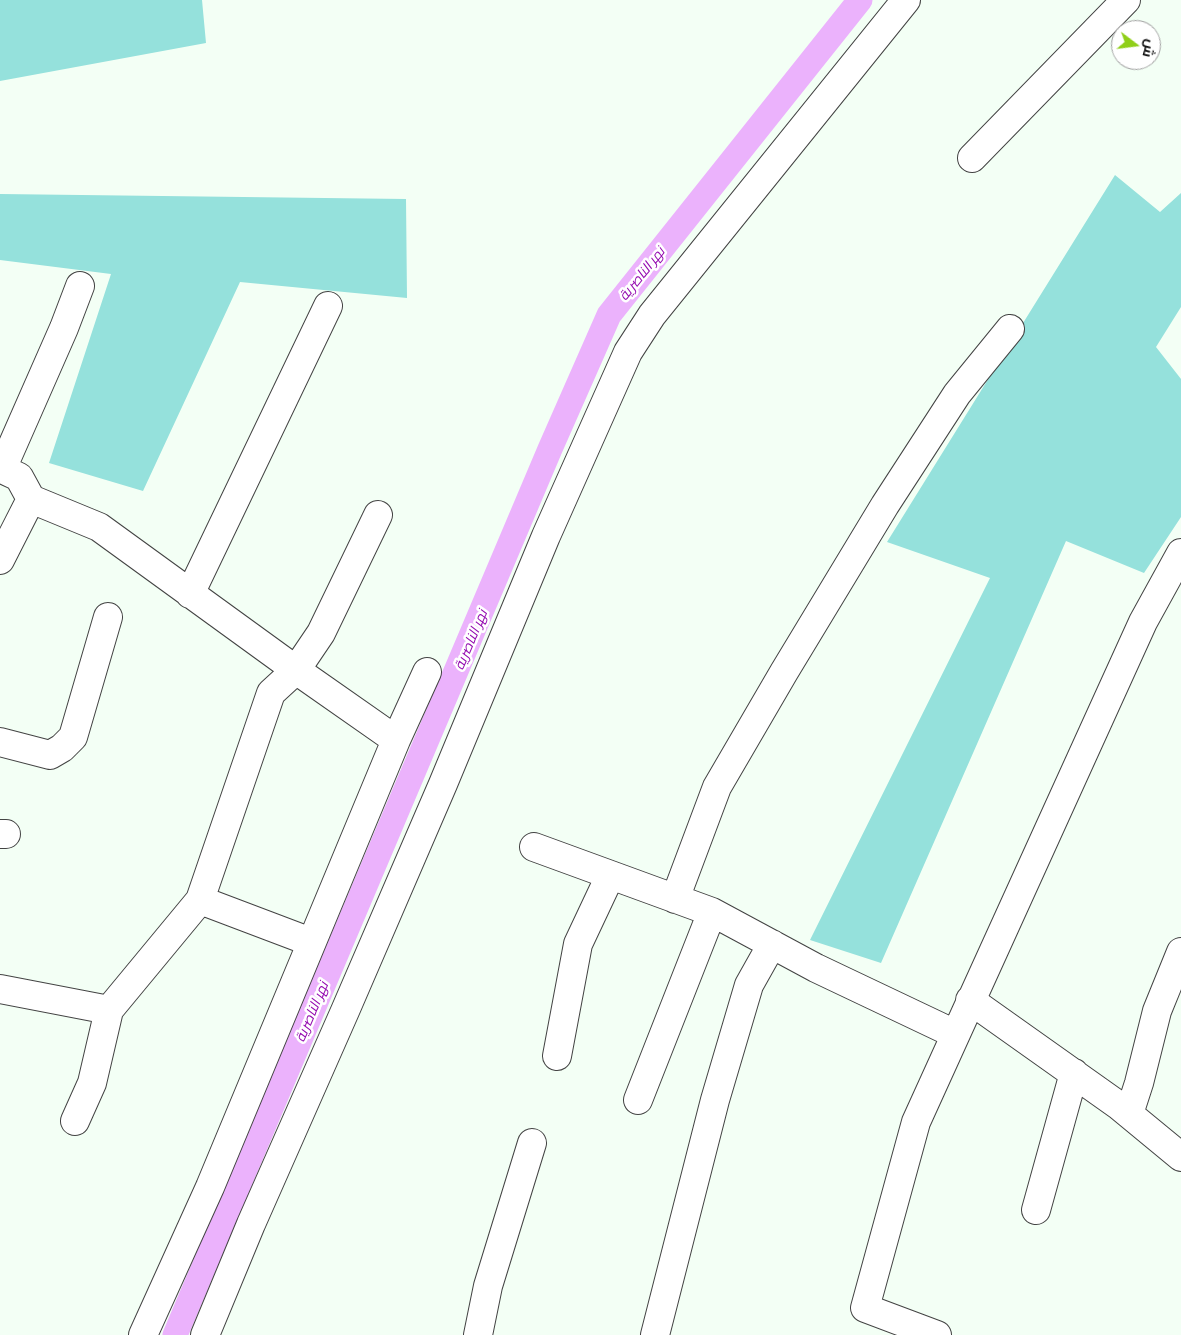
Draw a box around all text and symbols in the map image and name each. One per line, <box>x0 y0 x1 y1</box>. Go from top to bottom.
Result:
north arrow <box>1111 20 1161 70</box>
text: ش <box>1139 38 1160 59</box>
water label: نهر الناصرية <box>615 244 669 304</box>
water label: نهر الناصرية <box>451 607 491 673</box>
water label: نهر الناصرية <box>292 979 332 1045</box>

